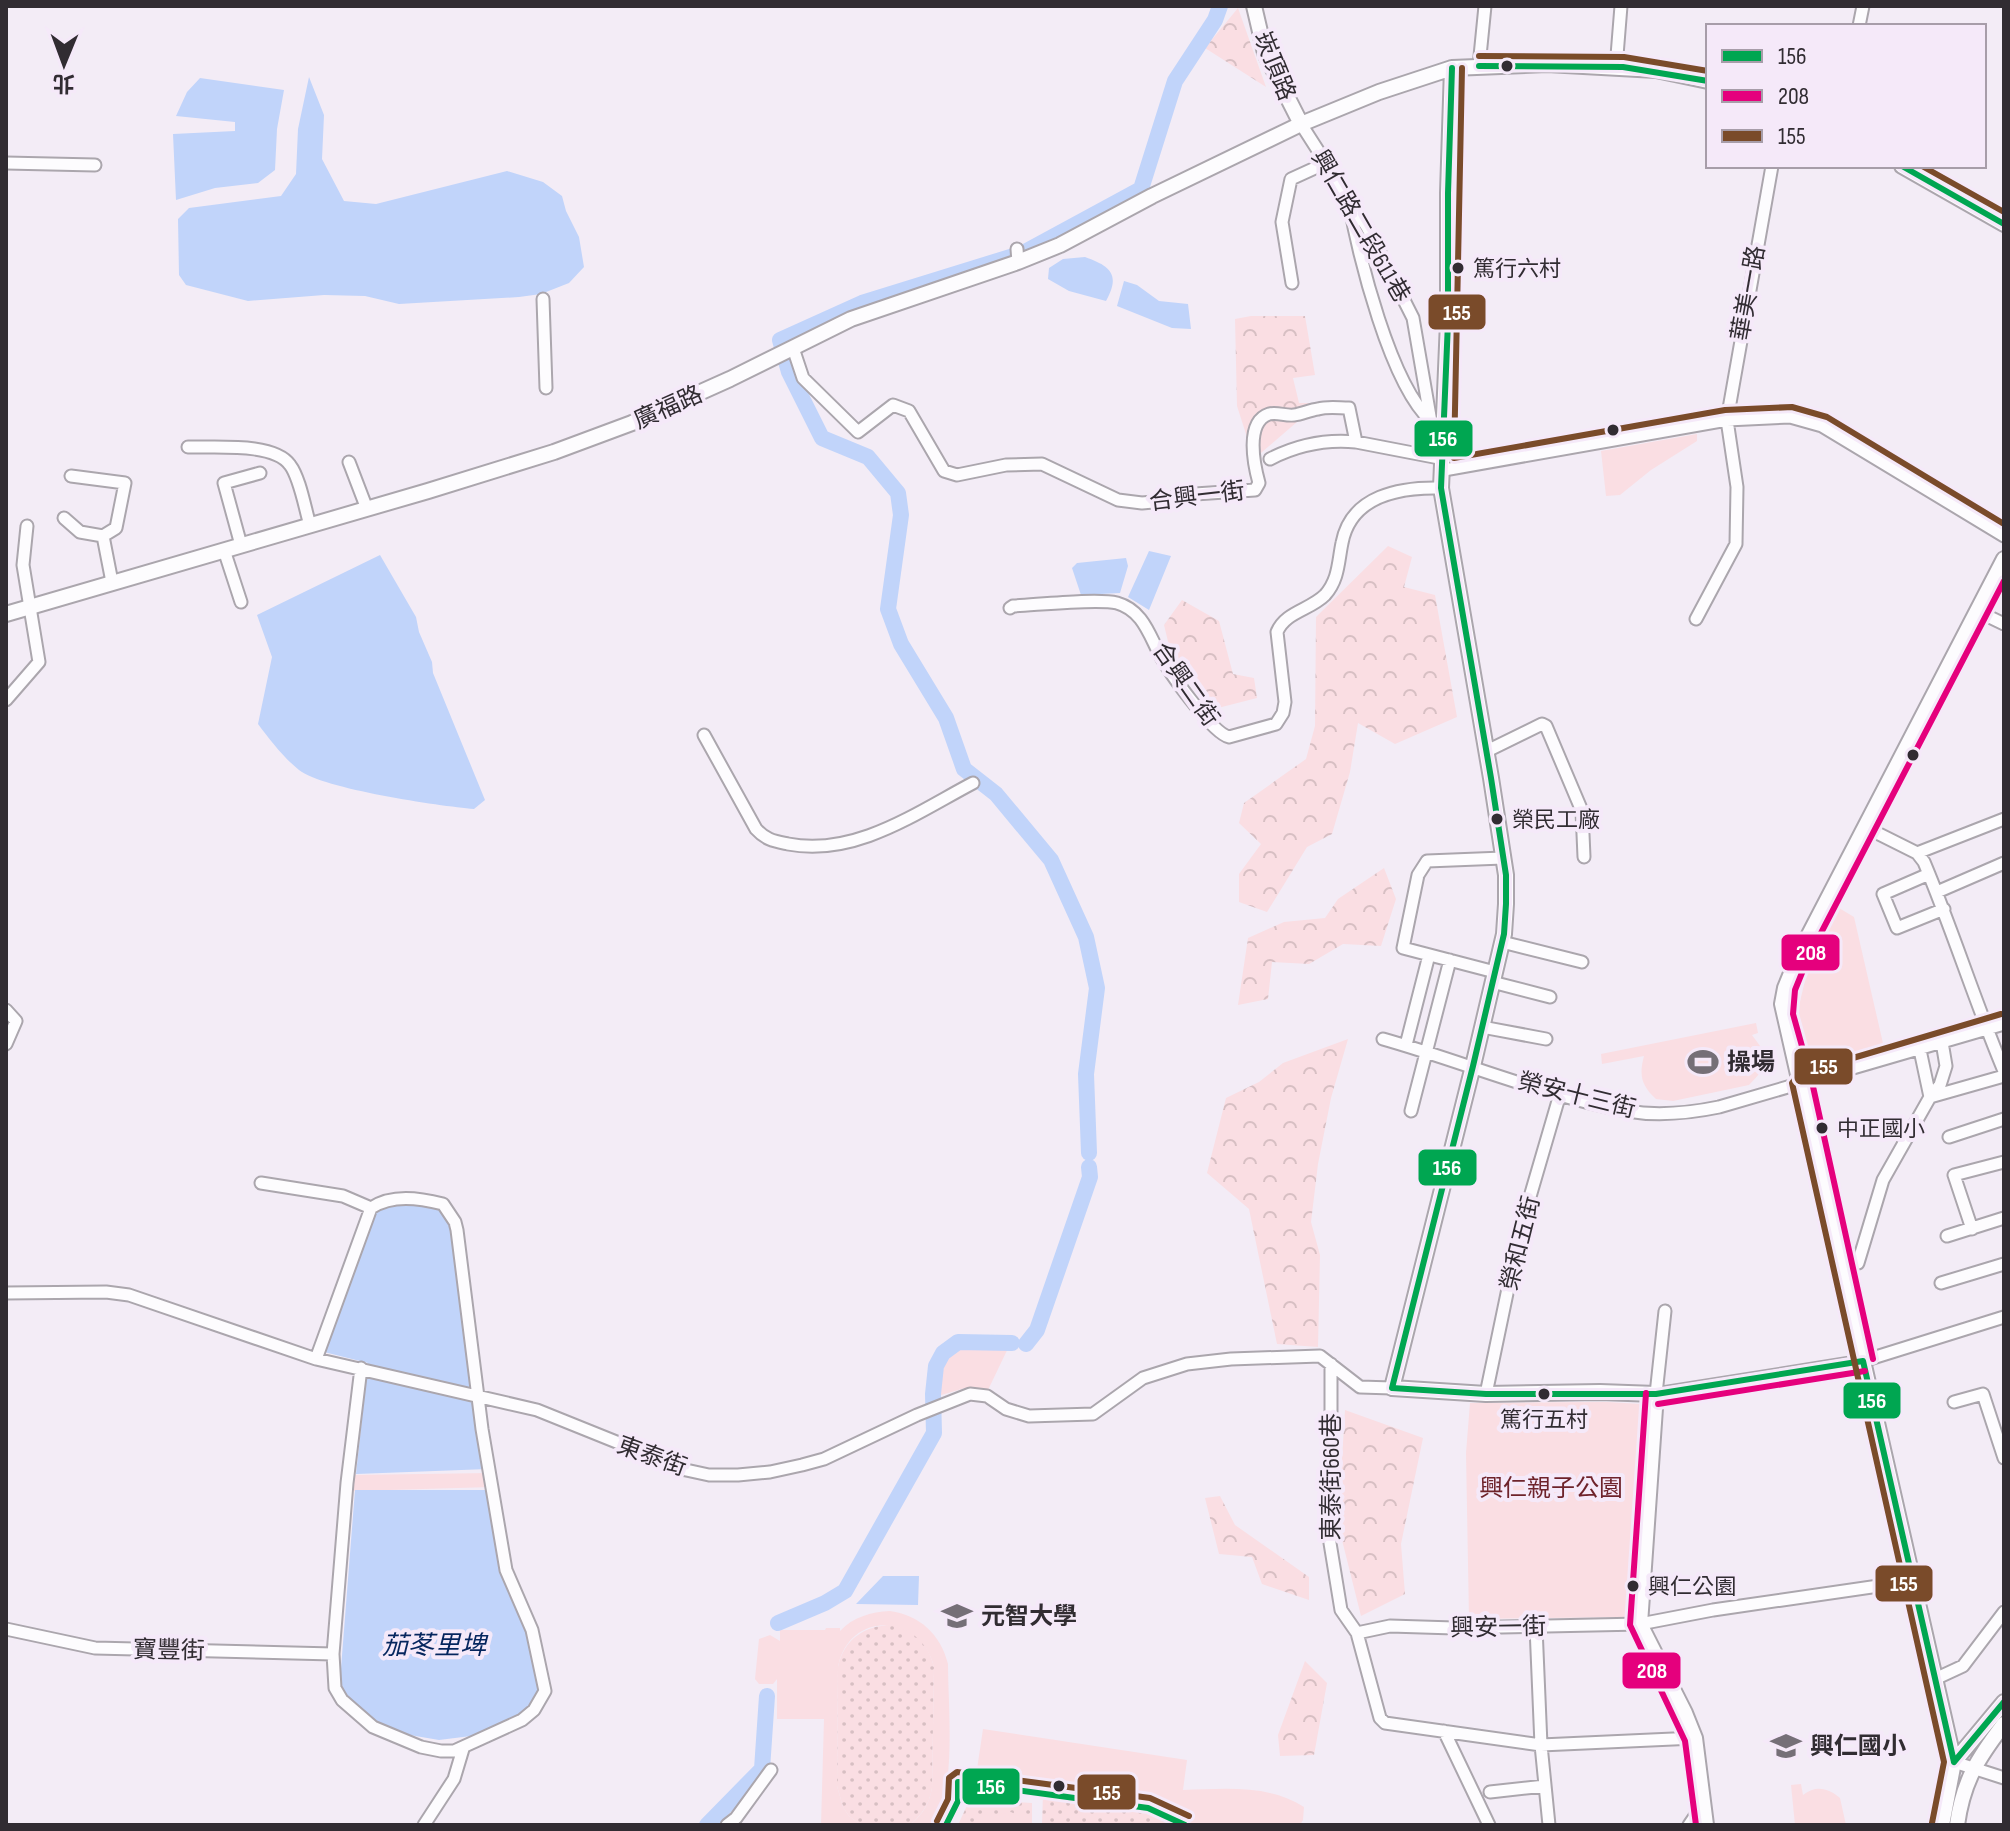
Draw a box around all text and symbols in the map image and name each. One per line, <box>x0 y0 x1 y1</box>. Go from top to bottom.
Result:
north arrow <box>24 24 104 104</box>
legend <box>1706 24 1986 168</box>
street label: 崁頂路 <box>1248 27 1301 105</box>
text: 156 <box>1778 42 1807 71</box>
unlabelled marker <box>1499 58 1515 74</box>
text: 北 <box>52 69 75 96</box>
text: 208 <box>1778 82 1809 111</box>
text: 155 <box>1778 122 1806 151</box>
street label: 興仁路二段611巷 <box>1305 145 1416 308</box>
street label: 華美一路 <box>1726 243 1771 343</box>
place label: 篤行六村 <box>1473 256 1561 283</box>
marker: 篤行六村 <box>1450 260 1466 276</box>
line badge: 155 <box>1427 293 1487 331</box>
text: 155 <box>1443 300 1471 327</box>
street label: 廣福路 <box>629 380 707 435</box>
line badge: 156 <box>1413 419 1474 458</box>
unlabelled marker <box>1605 422 1621 438</box>
text: 156 <box>1429 426 1457 453</box>
street label: 合興一街 <box>1148 476 1246 517</box>
street label: 合興二街 <box>1146 637 1225 732</box>
unlabelled marker <box>1905 747 1921 763</box>
place label: 榮民工廠 <box>1512 807 1600 834</box>
marker: 榮民工廠 <box>1489 811 1505 827</box>
line badge: 208 <box>1780 933 1841 972</box>
text: 208 <box>1796 940 1826 967</box>
sports icon: 操場 <box>1686 1045 1720 1079</box>
line badge: 155 <box>1793 1047 1854 1086</box>
place label: 操場 <box>1727 1048 1775 1077</box>
text: 155 <box>1810 1054 1838 1081</box>
street label: 榮安十三街 <box>1515 1067 1639 1124</box>
place label: 中正國小 <box>1837 1116 1925 1143</box>
marker: 中正國小 <box>1814 1120 1830 1136</box>
line badge: 156 <box>1417 1148 1478 1187</box>
text: 156 <box>1433 1155 1461 1182</box>
street label: 榮和五街 <box>1495 1193 1546 1293</box>
line badge: 156 <box>1842 1381 1902 1420</box>
marker: 篤行五村 <box>1536 1386 1552 1402</box>
text: 156 <box>1858 1388 1886 1415</box>
place label: 篤行五村 <box>1500 1407 1588 1434</box>
street label: 東泰街660巷 <box>1317 1413 1346 1541</box>
street label: 東泰街 <box>613 1431 691 1482</box>
park label: 興仁親子公園 <box>1479 1474 1623 1503</box>
line badge: 155 <box>1874 1564 1934 1603</box>
text: 155 <box>1890 1571 1918 1598</box>
place label: 興仁公園 <box>1648 1574 1736 1601</box>
marker: 興仁公園 <box>1625 1578 1641 1594</box>
school or university icon: 元智大學 <box>940 1599 974 1633</box>
place label: 元智大學 <box>981 1602 1077 1631</box>
street label: 興安一街 <box>1450 1612 1546 1643</box>
water label: 茄苳里埤 <box>382 1631 489 1662</box>
street label: 寶豐街 <box>133 1635 205 1666</box>
line badge: 208 <box>1621 1651 1682 1690</box>
text: 208 <box>1637 1658 1667 1685</box>
school or university icon: 興仁國小 <box>1769 1729 1803 1763</box>
place label: 興仁國小 <box>1810 1732 1906 1761</box>
line badge: 156 <box>961 1767 1021 1806</box>
line badge: 155 <box>1076 1773 1137 1811</box>
text: 156 <box>977 1774 1005 1801</box>
unlabelled marker <box>1051 1778 1067 1794</box>
text: 155 <box>1093 1780 1121 1807</box>

